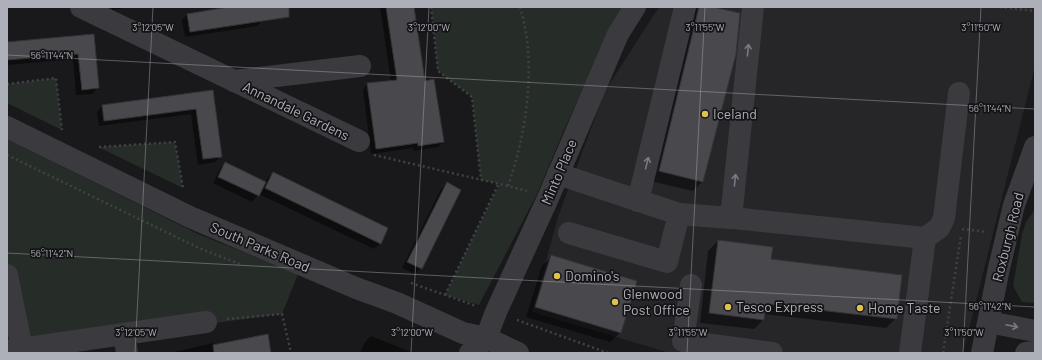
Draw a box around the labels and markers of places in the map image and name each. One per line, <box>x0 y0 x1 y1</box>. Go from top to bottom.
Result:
place label: Iceland <box>713 105 757 122</box>
marker: Iceland <box>700 109 710 119</box>
place label: Domino's <box>565 267 620 284</box>
marker: Domino's <box>552 271 562 281</box>
place label: Glenwood Post Office <box>623 285 690 318</box>
marker: Glenwood Post Office <box>610 297 620 307</box>
place label: Tesco Express <box>736 298 823 315</box>
place label: Home Taste <box>868 299 941 316</box>
marker: Tesco Express <box>723 302 733 312</box>
marker: Home Taste <box>855 303 865 313</box>

